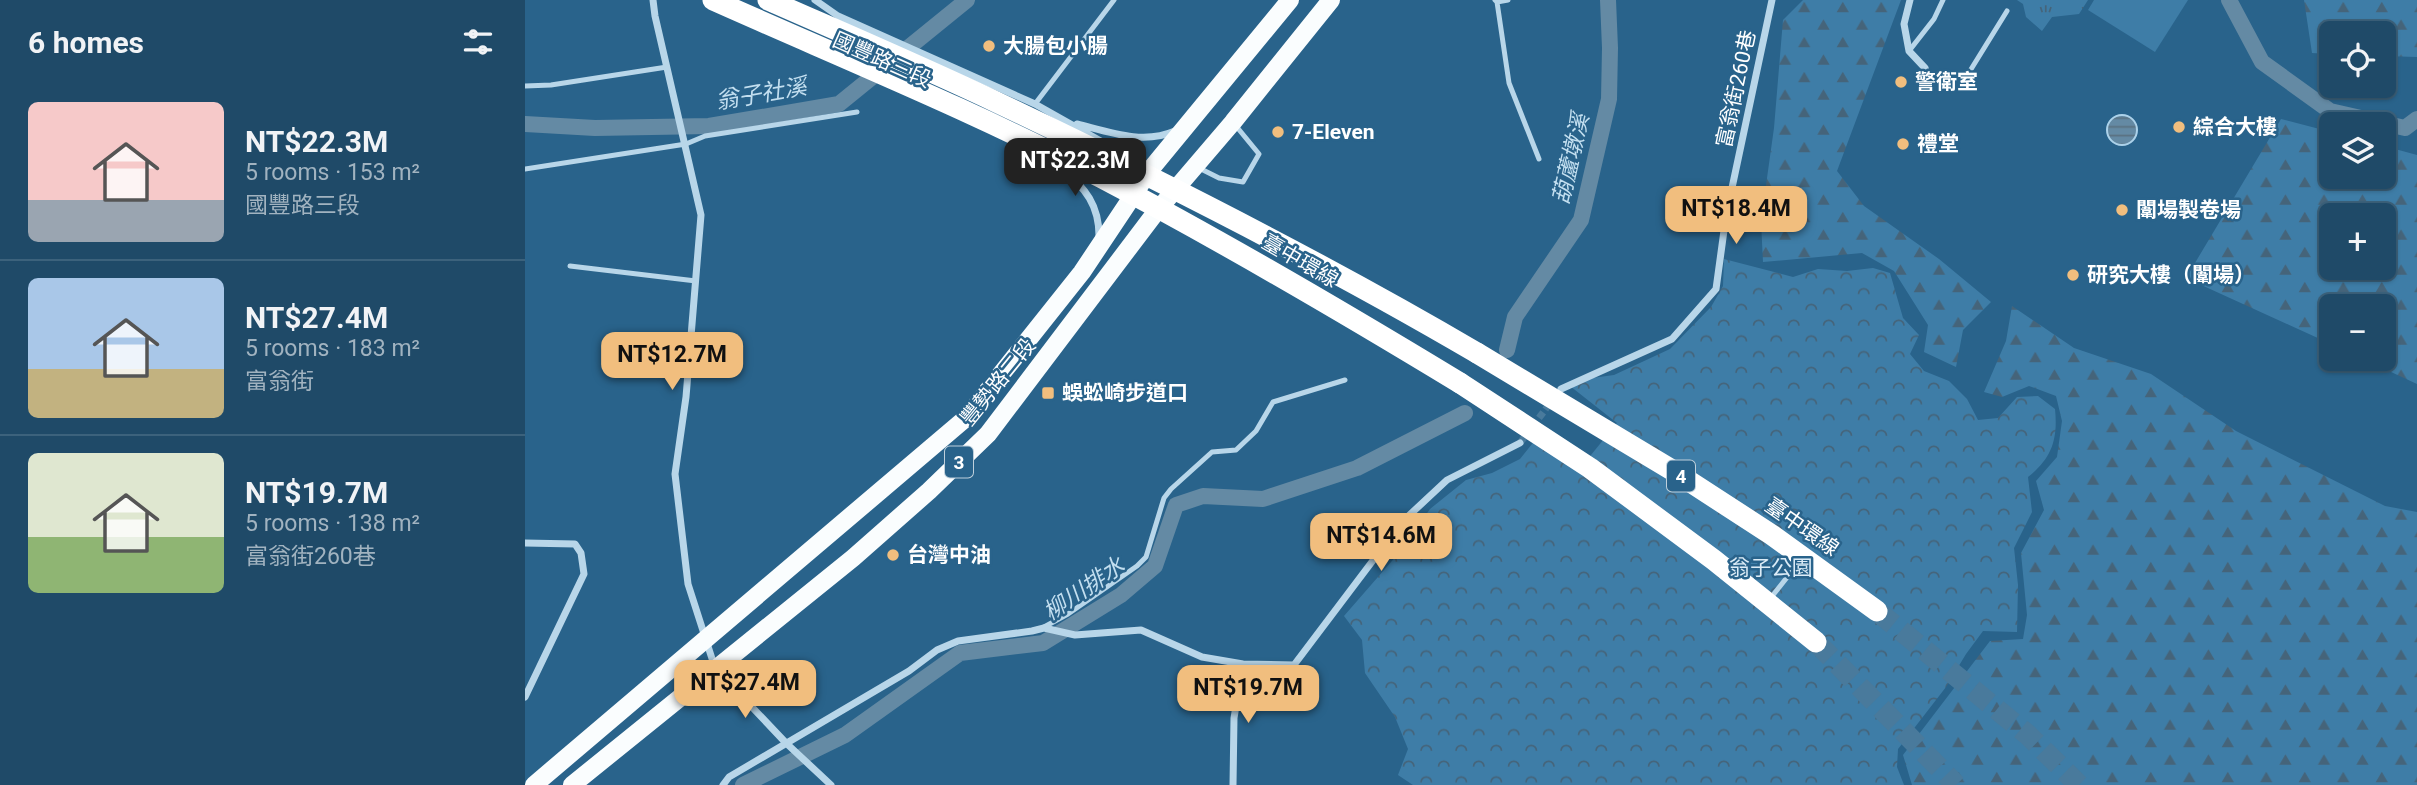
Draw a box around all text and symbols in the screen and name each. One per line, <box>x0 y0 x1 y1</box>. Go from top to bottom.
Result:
map controls <box>2319 21 2396 371</box>
button: locate <box>2319 21 2396 98</box>
icon: filters <box>459 23 497 61</box>
text: 6 homes <box>28 25 144 60</box>
street label: 國豐路三段 <box>829 28 935 92</box>
street label: 富翁街260巷 <box>1712 28 1760 150</box>
place label: 大腸包小腸 <box>1003 34 1108 58</box>
marker: 大腸包小腸 <box>981 38 997 54</box>
place label: 警衛室 <box>1915 70 1978 94</box>
water label: 翁子社溪 <box>713 72 812 115</box>
marker: 警衛室 <box>1893 74 1909 90</box>
water label: 葫蘆墩溪 <box>1547 108 1595 207</box>
button: layers <box>2319 112 2396 189</box>
place label: 綜合大樓 <box>2193 115 2277 139</box>
marker: 綜合大樓 <box>2171 119 2187 135</box>
place label: 7-Eleven <box>1292 120 1375 144</box>
text: NT$22.3M <box>245 124 388 159</box>
marker: 7-Eleven <box>1270 124 1286 140</box>
icon: home <box>84 130 168 214</box>
place label: 禮堂 <box>1917 132 1959 156</box>
marker: 禮堂 <box>1895 136 1911 152</box>
pin: NT$22.3M <box>1003 138 1147 198</box>
text: NT$22.3M <box>1020 147 1130 174</box>
text: 5 rooms · 153 m² <box>245 159 420 186</box>
pin: NT$18.4M <box>1664 187 1808 246</box>
text: 國豐路三段 <box>245 192 360 219</box>
text: NT$18.4M <box>1681 195 1791 222</box>
place label: 闈場製卷場 <box>2136 198 2241 222</box>
marker: 闈場製卷場 <box>2114 202 2130 218</box>
button: + <box>2319 203 2396 280</box>
street label: 臺中環線 <box>1258 230 1342 292</box>
place label: 研究大樓（闈場） <box>2087 263 2255 287</box>
marker: 研究大樓（闈場） <box>2065 267 2081 283</box>
button: − <box>2319 294 2396 371</box>
text: NT$27.4M <box>245 300 388 335</box>
icon: home <box>84 306 168 390</box>
pin: NT$12.7M <box>600 332 744 392</box>
street label: 豐勢路二段 <box>956 334 1040 430</box>
text: 5 rooms · 183 m² <box>245 335 420 362</box>
text: NT$12.7M <box>617 341 727 368</box>
text: 富翁街 <box>245 368 314 395</box>
place label: 蜈蚣崎步道口 <box>1062 381 1188 405</box>
marker: 蜈蚣崎步道口 <box>1040 385 1056 401</box>
road number: 3 <box>945 446 973 477</box>
road number: 4 <box>1667 461 1695 491</box>
text: NT$19.7M <box>245 475 388 510</box>
icon: home <box>84 481 168 565</box>
street label: 臺中環線 <box>1761 493 1843 561</box>
text: 5 rooms · 138 m² <box>245 510 420 537</box>
pin: NT$14.6M <box>1309 514 1453 573</box>
text: NT$14.6M <box>1326 522 1436 549</box>
text: 富翁街260巷 <box>245 543 376 570</box>
place label: 台灣中油 <box>907 543 991 567</box>
marker: 台灣中油 <box>885 547 901 563</box>
water label: 柳川排水 <box>1038 552 1131 626</box>
park label: 翁子公園 <box>1729 556 1813 580</box>
pin: NT$27.4M <box>673 660 817 720</box>
pin: NT$19.7M <box>1176 666 1320 725</box>
text: NT$27.4M <box>690 669 800 696</box>
text: NT$19.7M <box>1193 674 1303 701</box>

